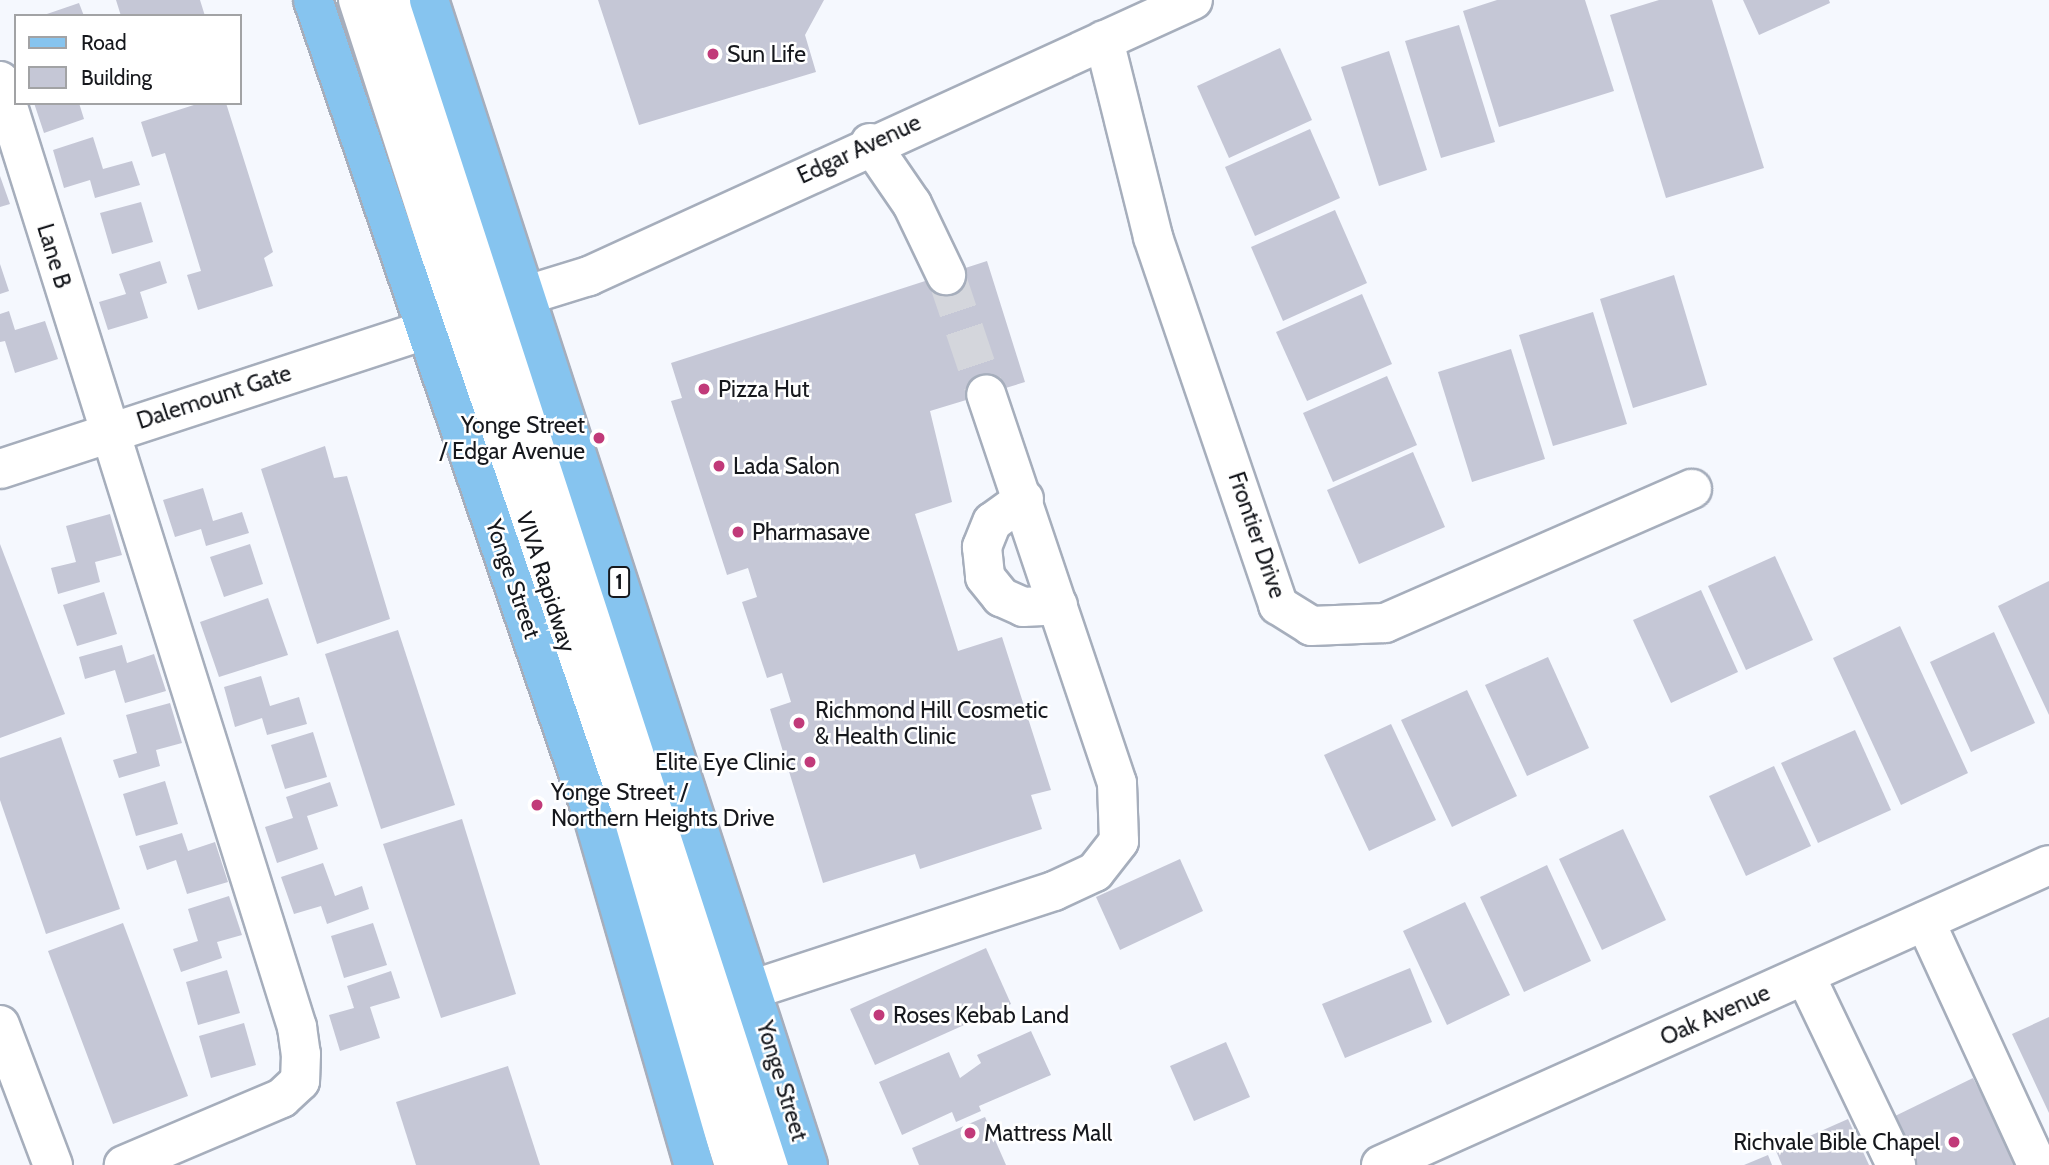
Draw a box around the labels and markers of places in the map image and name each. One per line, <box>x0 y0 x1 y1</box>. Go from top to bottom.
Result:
place label: Sun Life <box>727 40 806 68</box>
marker: Sun Life <box>705 46 721 62</box>
place label: Pizza Hut <box>718 375 810 403</box>
marker: Pizza Hut <box>696 381 712 397</box>
place label: Yonge Street / Edgar Avenue <box>439 411 585 465</box>
marker: Yonge Street / Edgar Avenue <box>591 430 607 446</box>
place label: Lada Salon <box>733 452 840 480</box>
marker: Lada Salon <box>711 458 727 474</box>
place label: Pharmasave <box>752 518 870 546</box>
marker: Pharmasave <box>730 524 746 540</box>
place label: Richmond Hill Cosmetic & Health Clinic <box>815 696 1048 750</box>
marker: Richmond Hill Cosmetic & Health Clinic <box>789 713 809 733</box>
place label: Elite Eye Clinic <box>655 748 796 776</box>
marker: Elite Eye Clinic <box>802 754 818 770</box>
place label: Yonge Street / Northern Heights Drive <box>551 778 774 832</box>
marker: Yonge Street / Northern Heights Drive <box>529 797 545 813</box>
place label: Roses Kebab Land <box>893 1001 1069 1029</box>
marker: Roses Kebab Land <box>871 1007 887 1023</box>
place label: Mattress Mall <box>984 1119 1112 1147</box>
marker: Mattress Mall <box>962 1125 978 1141</box>
place label: Richvale Bible Chapel <box>1733 1128 1940 1156</box>
marker: Richvale Bible Chapel <box>1946 1134 1962 1150</box>

